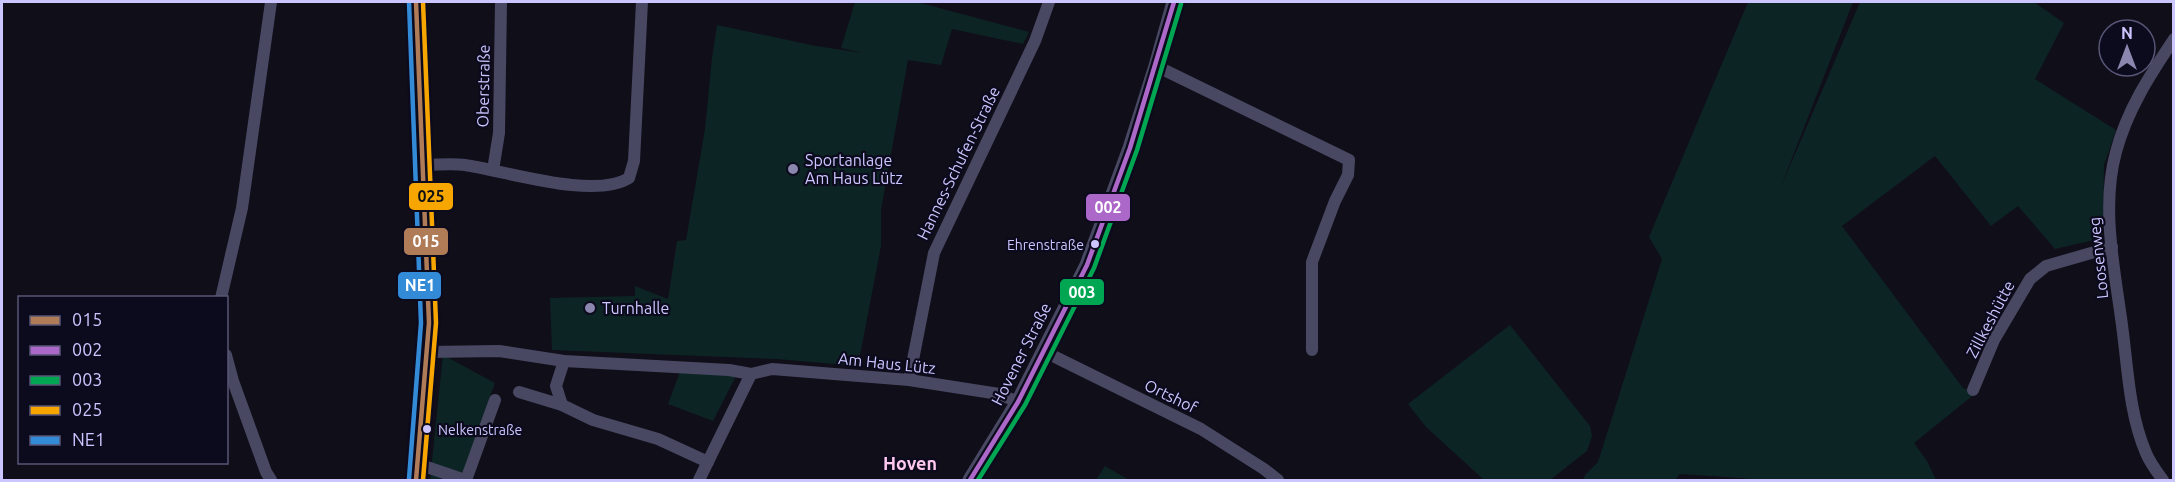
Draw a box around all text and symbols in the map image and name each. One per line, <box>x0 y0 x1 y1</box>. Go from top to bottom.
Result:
north arrow <box>2097 18 2157 78</box>
text: N <box>2121 24 2133 42</box>
street label: Oberstraße <box>473 45 493 127</box>
street label: Hannes-Schufen-Straße <box>913 83 1003 243</box>
place label: Sportanlage Am Haus Lütz <box>805 151 903 187</box>
marker: Sportanlage Am Haus Lütz <box>786 162 800 176</box>
line badge: 025 <box>408 182 454 211</box>
text: 025 <box>417 187 445 205</box>
line badge: 002 <box>1085 193 1131 222</box>
text: 002 <box>1094 198 1122 216</box>
street label: Loosenweg <box>2085 216 2111 300</box>
line badge: 015 <box>403 227 449 256</box>
text: 015 <box>412 232 440 250</box>
place label: Ehrenstraße <box>1007 237 1084 253</box>
marker: Ehrenstraße <box>1089 238 1101 250</box>
line badge: NE1 <box>397 271 442 300</box>
text: NE1 <box>405 276 435 294</box>
street label: Zillkeshütte <box>1962 277 2018 361</box>
line badge: 003 <box>1059 278 1105 306</box>
text: 003 <box>1068 283 1096 301</box>
legend <box>18 296 228 464</box>
place label: Turnhalle <box>602 299 669 317</box>
street label: Hovener Straße <box>988 300 1054 408</box>
marker: Turnhalle <box>583 301 597 315</box>
text: 015 <box>72 309 102 329</box>
text: 002 <box>72 339 102 359</box>
street label: Am Haus Lütz <box>837 349 937 377</box>
text: 003 <box>72 369 102 389</box>
street label: Ortshof <box>1142 376 1201 417</box>
text: 025 <box>72 399 102 419</box>
place label: Nelkenstraße <box>438 422 522 438</box>
marker: Nelkenstraße <box>421 423 433 435</box>
text: NE1 <box>72 429 105 449</box>
district label: Hoven <box>883 453 937 473</box>

